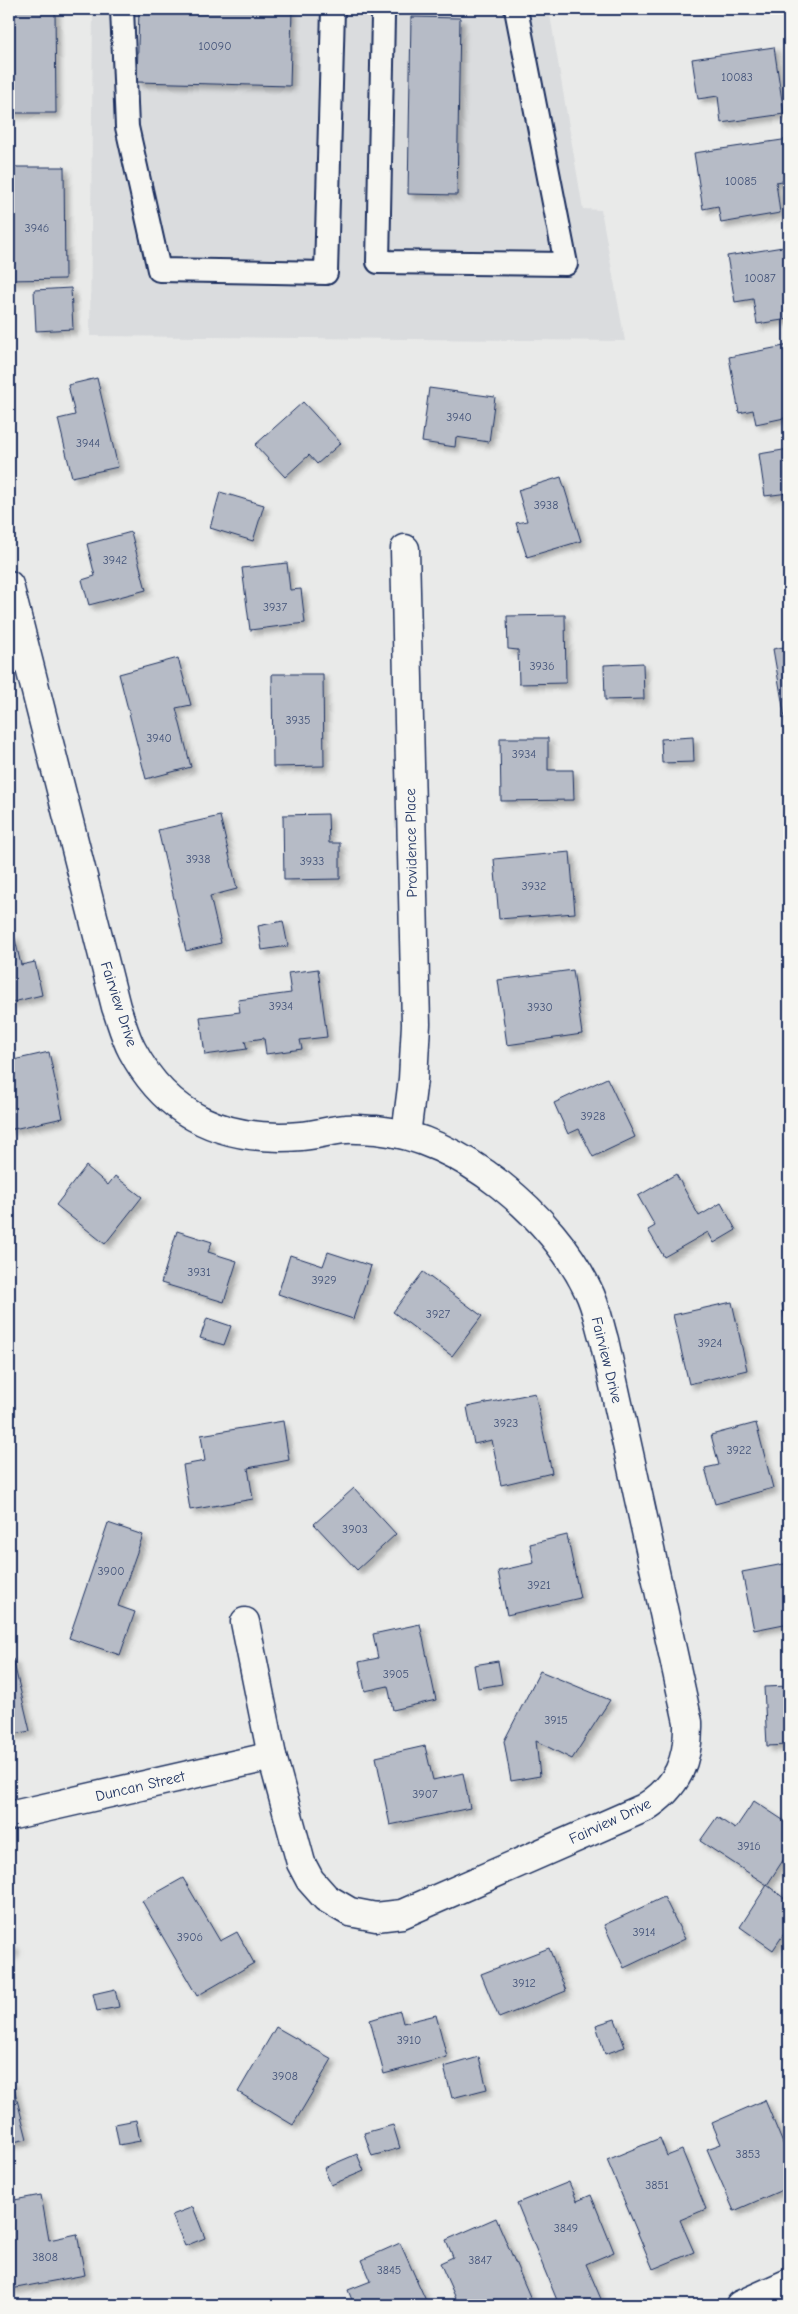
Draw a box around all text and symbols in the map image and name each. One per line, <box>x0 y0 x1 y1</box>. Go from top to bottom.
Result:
house number: 10090 <box>198 39 232 53</box>
house number: 10083 <box>721 70 753 84</box>
house number: 10085 <box>725 174 757 188</box>
house number: 3946 <box>25 221 49 235</box>
house number: 10087 <box>744 271 776 285</box>
house number: 3940 <box>446 410 472 424</box>
house number: 3944 <box>76 436 100 450</box>
house number: 3938 <box>534 498 558 512</box>
house number: 3942 <box>103 553 127 567</box>
house number: 3937 <box>263 600 287 614</box>
house number: 3936 <box>529 659 555 673</box>
house number: 3935 <box>285 713 311 727</box>
house number: 3940 <box>146 731 172 745</box>
house number: 3934 <box>512 747 536 761</box>
street label: Providence Place <box>401 788 421 898</box>
house number: 3938 <box>186 852 210 866</box>
house number: 3933 <box>300 854 324 868</box>
house number: 3932 <box>522 879 546 893</box>
street label: Fairview Drive <box>97 959 141 1049</box>
house number: 3934 <box>269 999 293 1013</box>
house number: 3930 <box>527 1000 553 1014</box>
house number: 3928 <box>581 1109 605 1123</box>
house number: 3931 <box>187 1265 211 1279</box>
house number: 3929 <box>311 1273 337 1287</box>
house number: 3927 <box>426 1307 451 1321</box>
street label: Fairview Drive <box>588 1315 627 1406</box>
house number: 3924 <box>698 1336 722 1350</box>
house number: 3923 <box>494 1416 518 1430</box>
house number: 3922 <box>727 1443 752 1457</box>
house number: 3903 <box>342 1522 368 1536</box>
house number: 3900 <box>97 1564 125 1578</box>
house number: 3921 <box>527 1578 551 1592</box>
house number: 3905 <box>383 1667 409 1681</box>
house number: 3915 <box>544 1713 568 1727</box>
street label: Duncan Street <box>94 1767 187 1805</box>
house number: 3907 <box>412 1787 438 1801</box>
street label: Fairview Drive <box>566 1794 654 1848</box>
house number: 3916 <box>737 1839 761 1853</box>
house number: 3914 <box>633 1925 656 1939</box>
house number: 3906 <box>177 1930 203 1944</box>
house number: 3912 <box>512 1976 536 1990</box>
house number: 3910 <box>397 2033 421 2047</box>
house number: 3908 <box>272 2069 298 2083</box>
house number: 3853 <box>736 2147 760 2161</box>
house number: 3851 <box>645 2178 669 2192</box>
house number: 3849 <box>554 2221 578 2235</box>
house number: 3808 <box>32 2250 58 2264</box>
house number: 3847 <box>468 2253 492 2267</box>
house number: 3845 <box>377 2263 401 2277</box>

